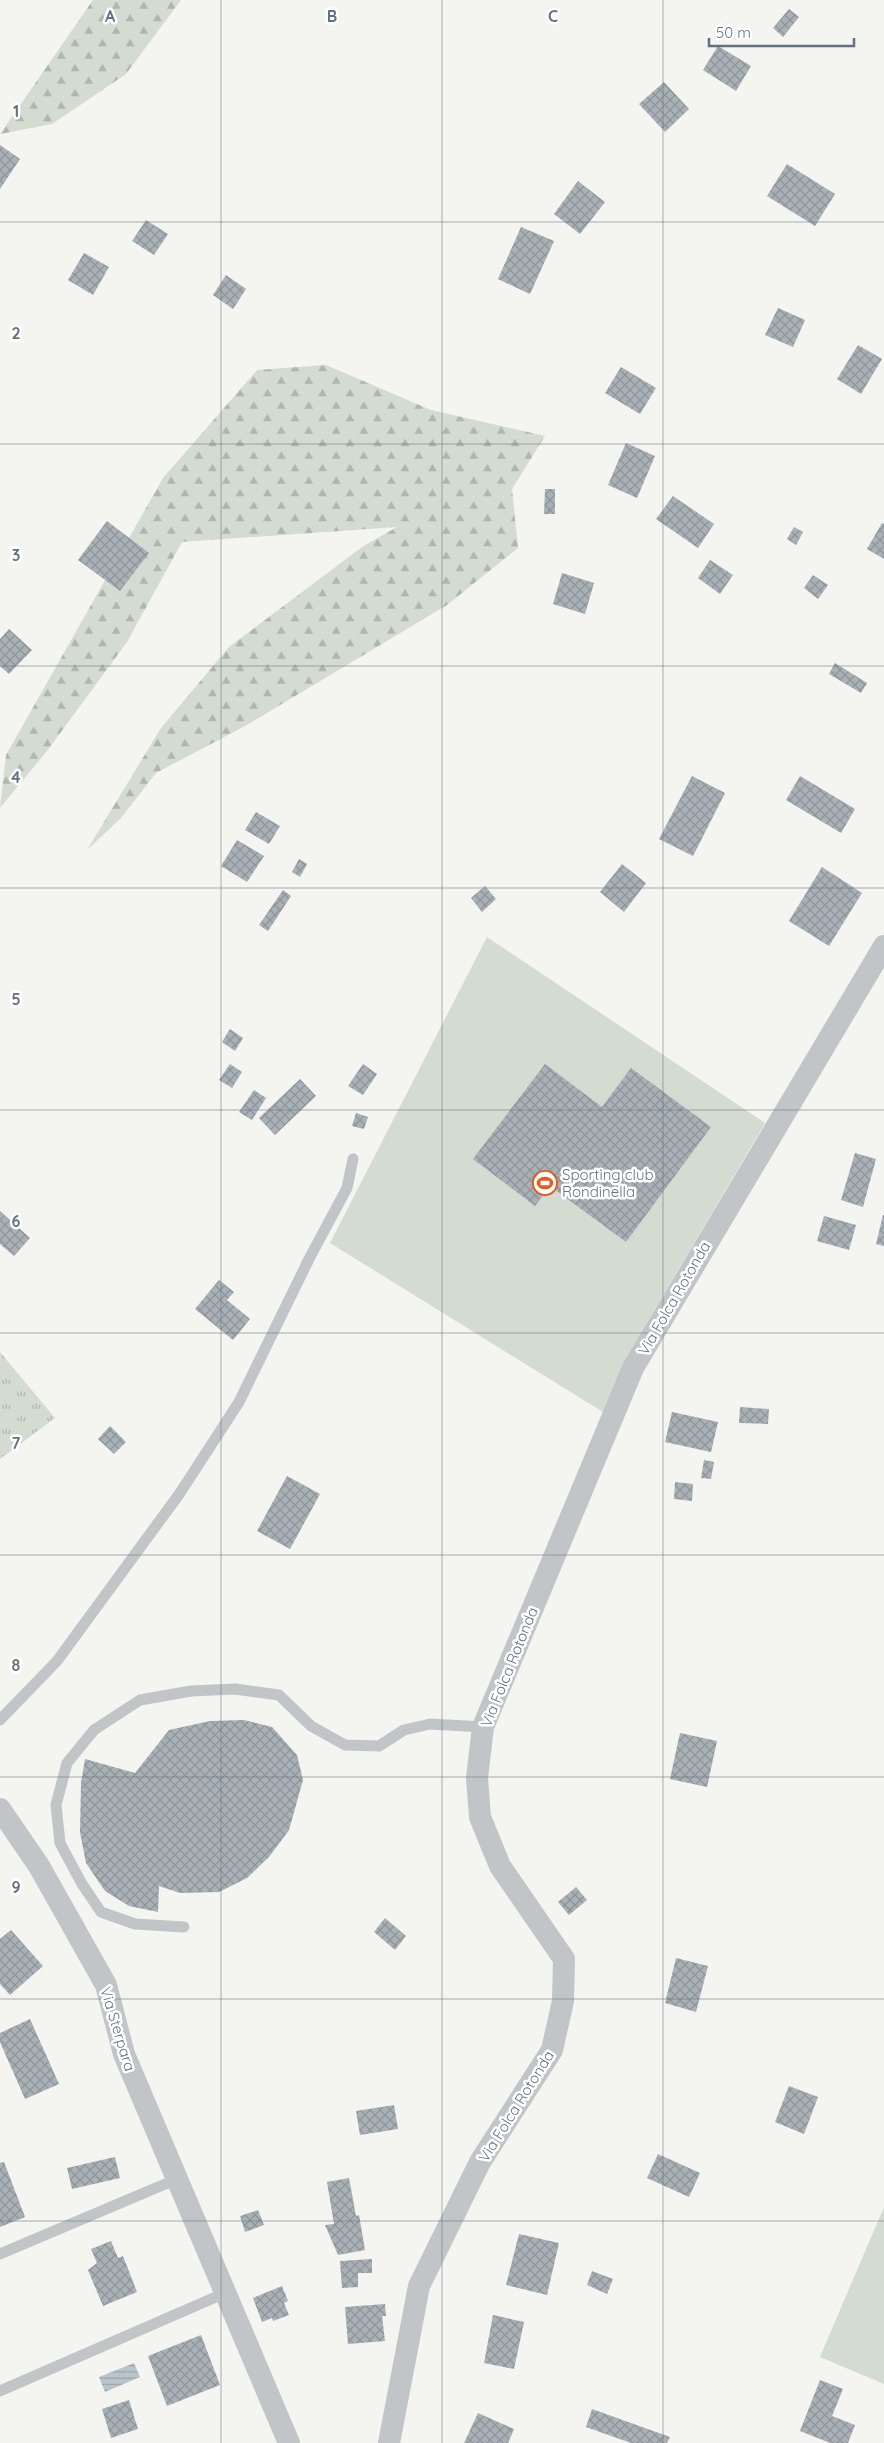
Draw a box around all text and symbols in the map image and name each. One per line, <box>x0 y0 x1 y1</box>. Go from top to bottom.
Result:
text: A <box>105 6 116 26</box>
text: B <box>327 6 337 26</box>
text: C <box>548 6 558 26</box>
scale bar <box>709 15 854 47</box>
text: 50 m <box>716 23 751 42</box>
text: 1 <box>13 101 19 121</box>
text: 2 <box>11 323 21 343</box>
text: 3 <box>12 545 20 565</box>
text: 4 <box>11 767 21 787</box>
text: 5 <box>11 989 21 1009</box>
place label: Sporting club Rondinella <box>562 1165 654 1201</box>
sports icon: Sporting club Rondinella <box>532 1170 558 1196</box>
text: 6 <box>12 1211 21 1231</box>
street label: Via Folca Rotonda <box>634 1238 714 1358</box>
text: 7 <box>12 1433 21 1453</box>
street label: Via Folca Rotonda <box>476 1604 542 1730</box>
text: 8 <box>12 1655 21 1675</box>
text: 9 <box>11 1877 21 1897</box>
street label: Via Sterpara <box>96 1985 140 2073</box>
street label: Via Folca Rotonda <box>474 2047 558 2165</box>

